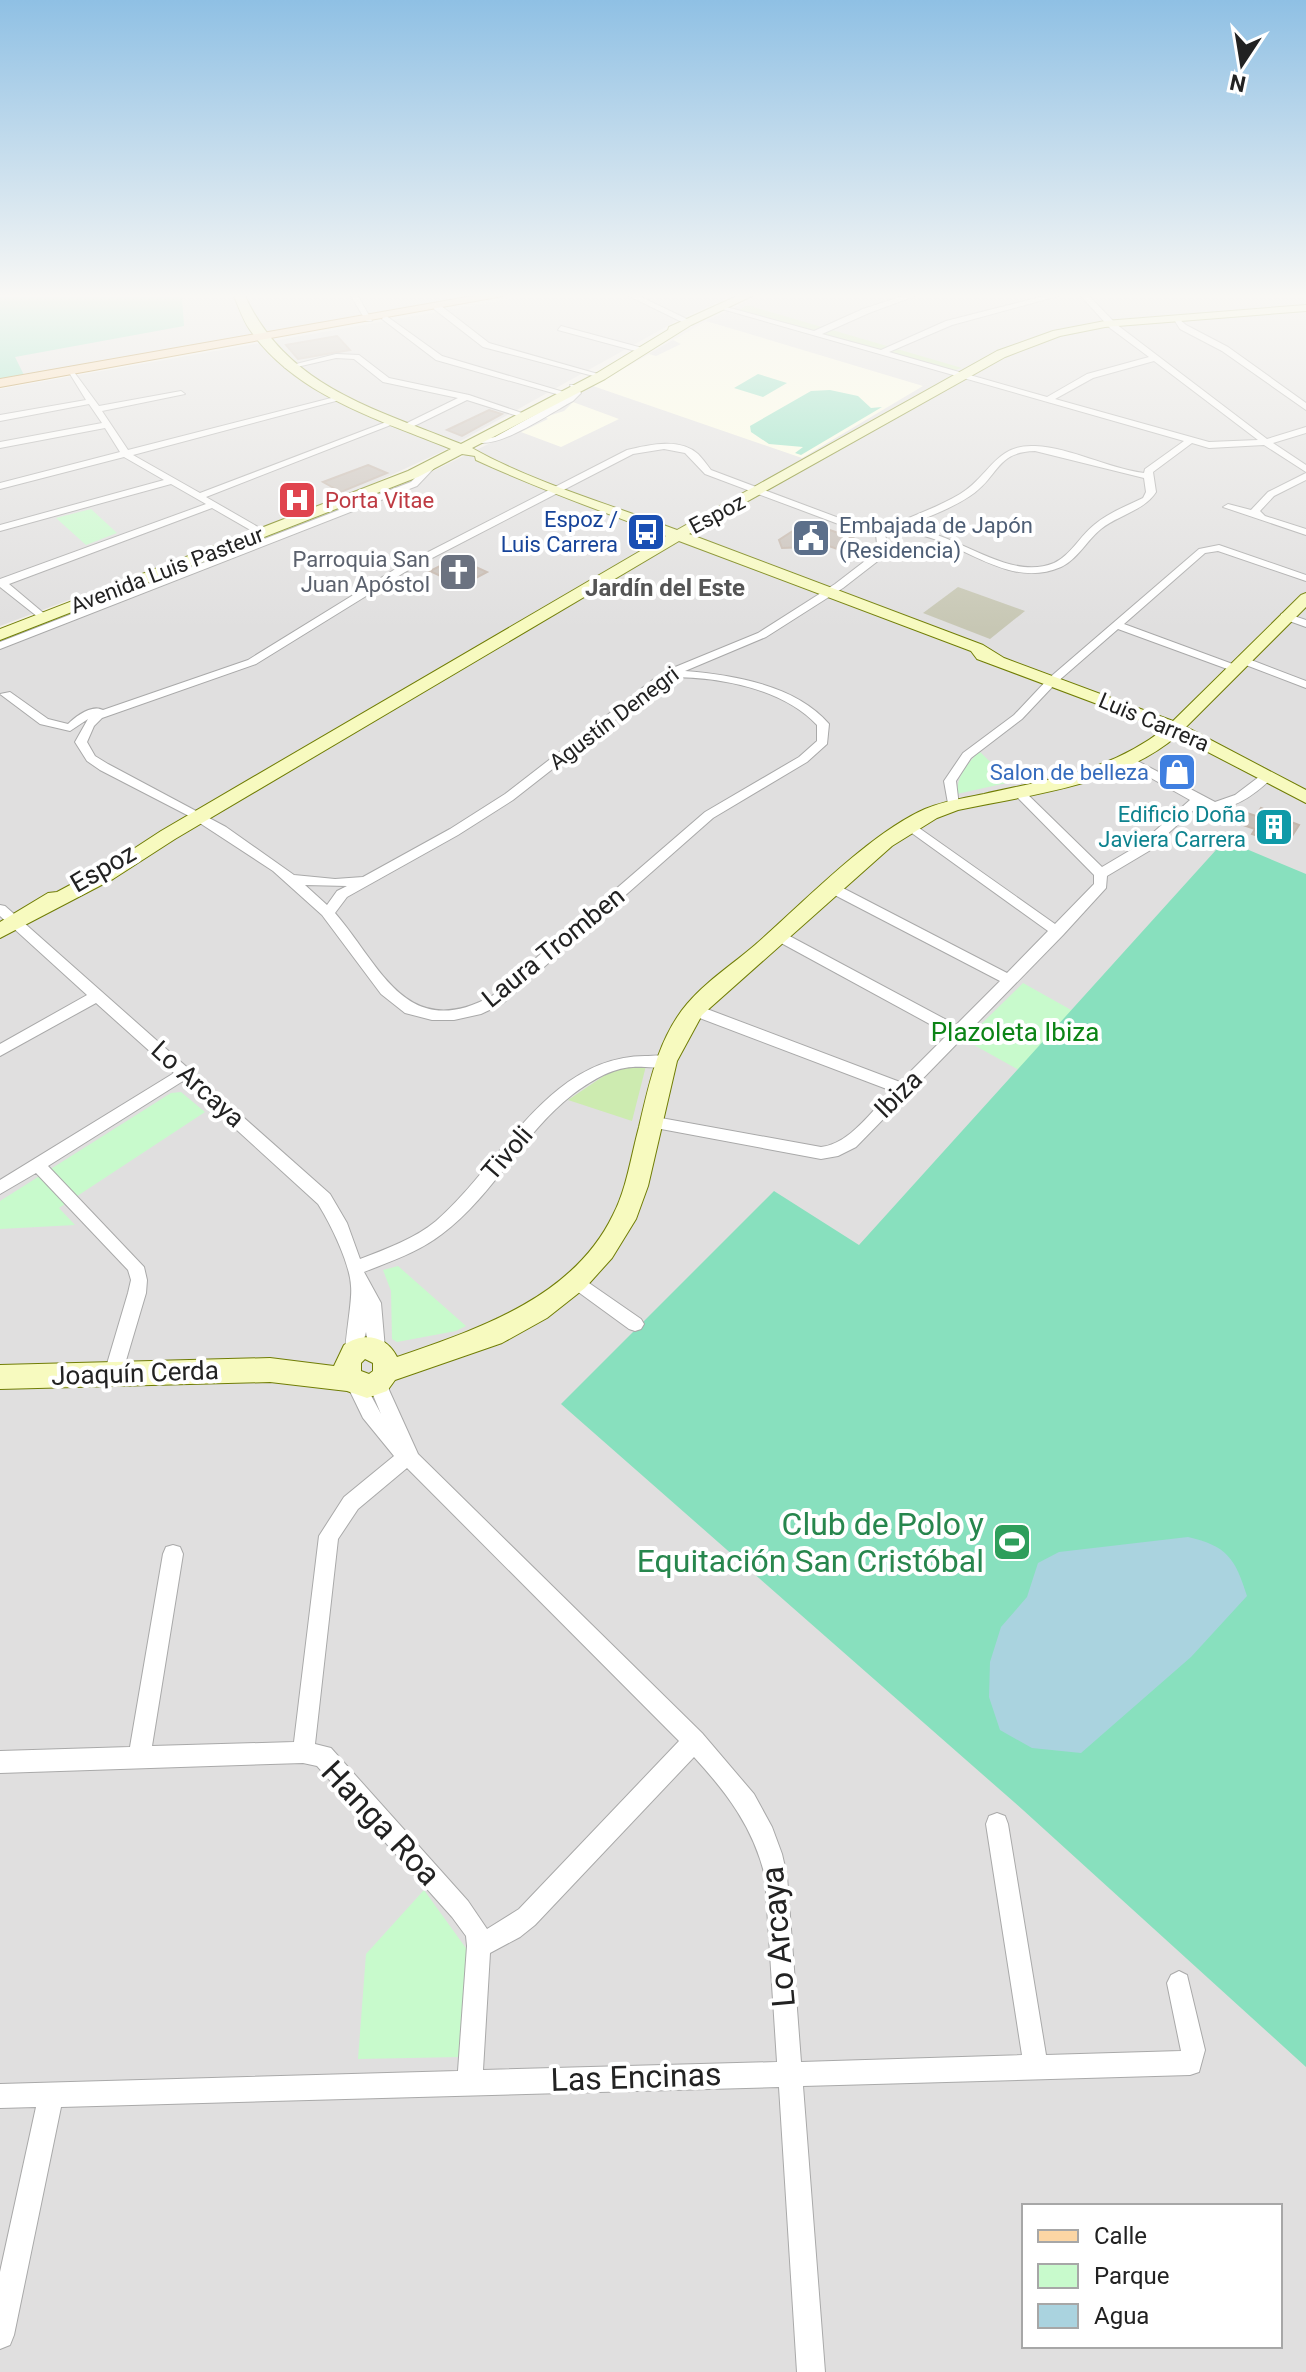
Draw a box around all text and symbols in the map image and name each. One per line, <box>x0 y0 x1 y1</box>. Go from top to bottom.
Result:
north arrow <box>1202 24 1282 104</box>
text: N <box>1228 69 1248 97</box>
hospital icon: Porta Vitae <box>276 479 318 521</box>
place label: Porta Vitae <box>325 488 434 513</box>
street label: Espoz <box>685 489 749 539</box>
place label: Espoz / Luis Carrera <box>501 507 618 557</box>
bus stop icon: Espoz / Luis Carrera <box>625 511 667 553</box>
place label: Embajada de Japón (Residencia) <box>839 513 1033 564</box>
public building icon: Embajada de Japón (Residencia) <box>790 517 832 559</box>
street label: Avenida Luis Pasteur <box>67 521 267 618</box>
place label: Parroquia San Juan Apóstol <box>292 547 430 597</box>
church icon: Parroquia San Juan Apóstol <box>437 551 479 593</box>
district label: Jardín del Este <box>585 574 745 602</box>
street label: Agustín Denegri <box>544 661 684 775</box>
street label: Luis Carrera <box>1095 688 1213 756</box>
shop icon: Salon de belleza <box>1156 751 1198 793</box>
place label: Salon de belleza <box>990 760 1149 785</box>
place label: Edificio Doña Javiera Carrera <box>1098 802 1246 852</box>
building icon: Edificio Doña Javiera Carrera <box>1253 806 1295 848</box>
street label: Espoz <box>65 837 141 899</box>
street label: Laura Tromben <box>476 880 630 1014</box>
park label: Plazoleta Ibiza <box>931 1017 1099 1047</box>
street label: Lo Arcaya <box>145 1034 251 1134</box>
street label: Ibiza <box>868 1064 928 1124</box>
street label: Tivoli <box>475 1120 539 1186</box>
street label: Joaquín Cerda <box>51 1355 219 1391</box>
place label: Club de Polo y Equitación San Cristóbal <box>637 1505 984 1580</box>
sports icon: Club de Polo y Equitación San Cristóbal <box>991 1521 1033 1563</box>
street label: Hanga Roa <box>314 1753 448 1893</box>
street label: Lo Arcaya <box>753 1865 803 2009</box>
street label: Las Encinas <box>550 2055 722 2099</box>
legend <box>1022 2204 1282 2348</box>
text: Calle <box>1094 2222 1147 2250</box>
text: Parque <box>1094 2262 1170 2290</box>
text: Agua <box>1094 2302 1149 2330</box>

